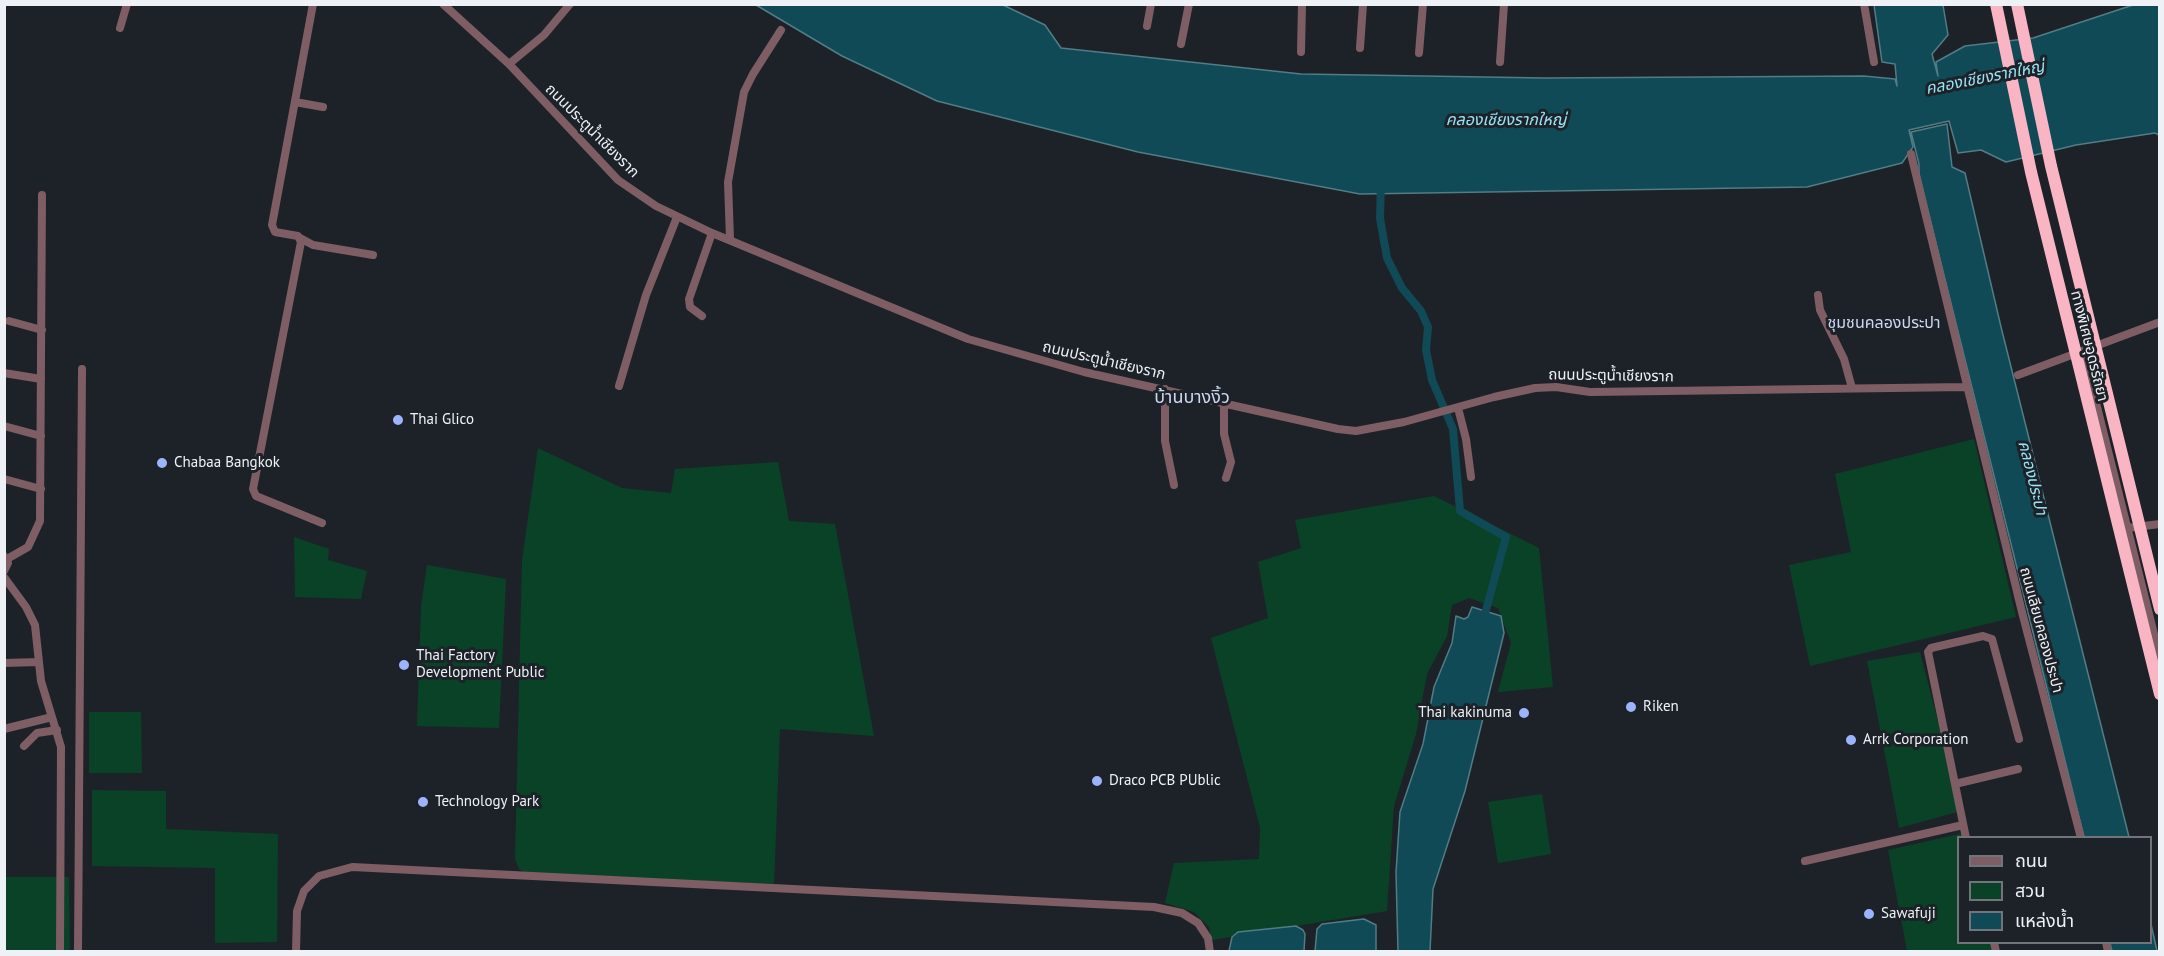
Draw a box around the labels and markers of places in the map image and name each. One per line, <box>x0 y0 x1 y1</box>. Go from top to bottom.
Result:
place label: Thai Glico <box>410 411 474 429</box>
marker: Thai Glico <box>391 413 405 427</box>
place label: Chabaa Bangkok <box>174 454 280 472</box>
marker: Chabaa Bangkok <box>155 456 169 470</box>
place label: Thai Factory Development Public <box>416 647 545 682</box>
marker: Thai Factory Development Public <box>397 658 411 672</box>
place label: Riken <box>1643 698 1679 716</box>
marker: Riken <box>1624 700 1638 714</box>
place label: Thai kakinuma <box>1418 704 1512 722</box>
marker: Thai kakinuma <box>1517 706 1531 720</box>
place label: Arrk Corporation <box>1863 731 1968 749</box>
marker: Arrk Corporation <box>1844 733 1858 747</box>
place label: Draco PCB PUblic <box>1109 772 1221 790</box>
marker: Draco PCB PUblic <box>1090 774 1104 788</box>
place label: Technology Park <box>435 793 539 811</box>
marker: Technology Park <box>416 795 430 809</box>
place label: Sawafuji <box>1881 905 1936 923</box>
marker: Sawafuji <box>1862 907 1876 921</box>

